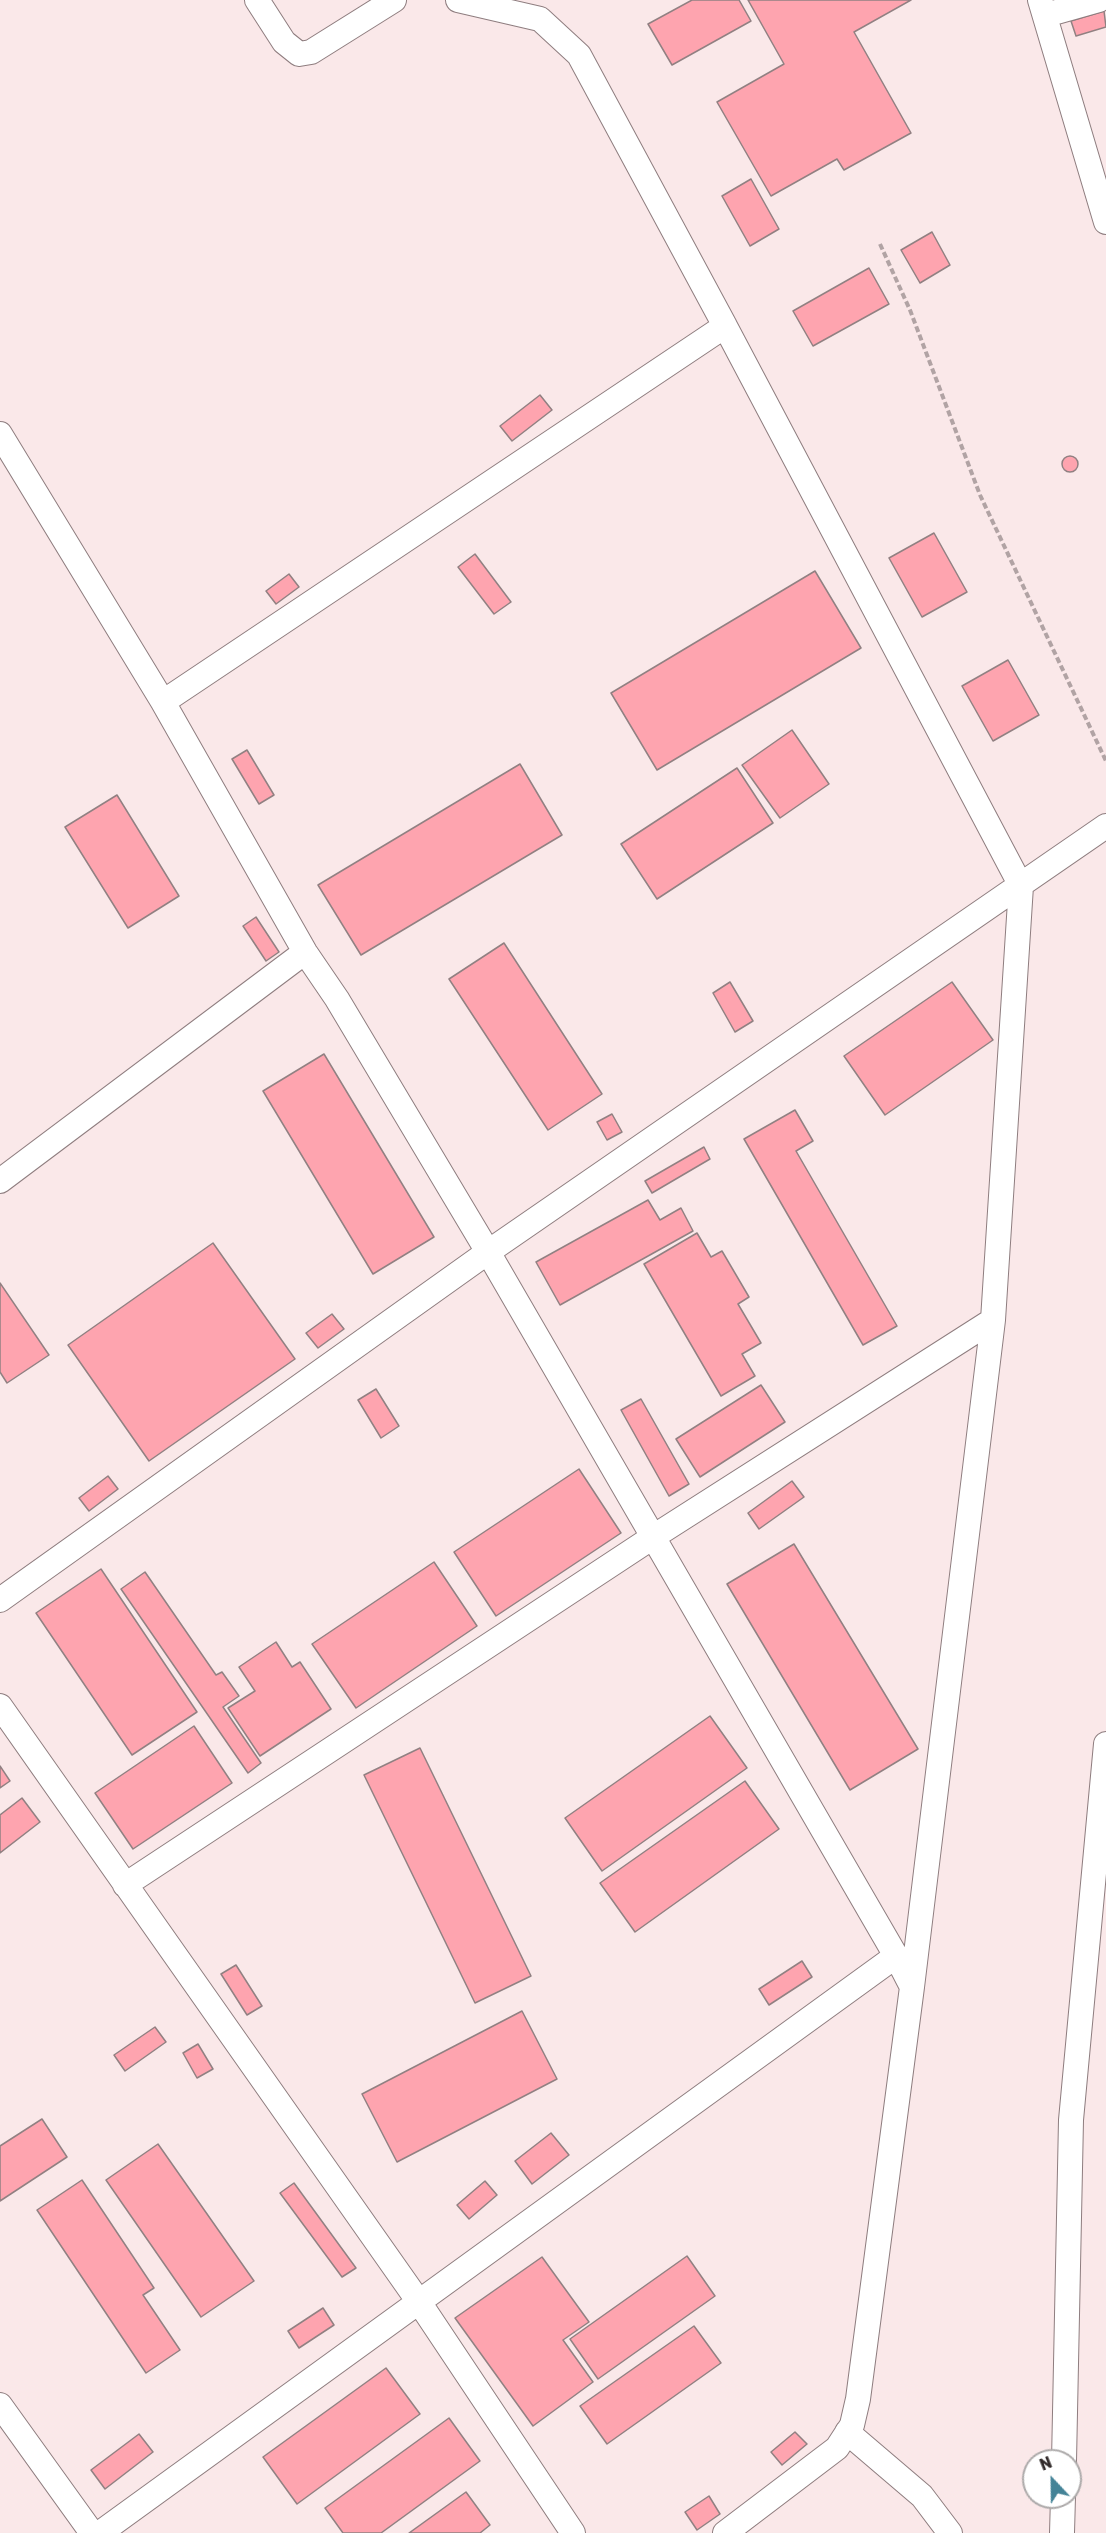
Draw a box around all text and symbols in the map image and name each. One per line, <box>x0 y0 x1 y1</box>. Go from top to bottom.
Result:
north arrow <box>1022 2449 1082 2509</box>
text: N <box>1037 2453 1055 2475</box>

